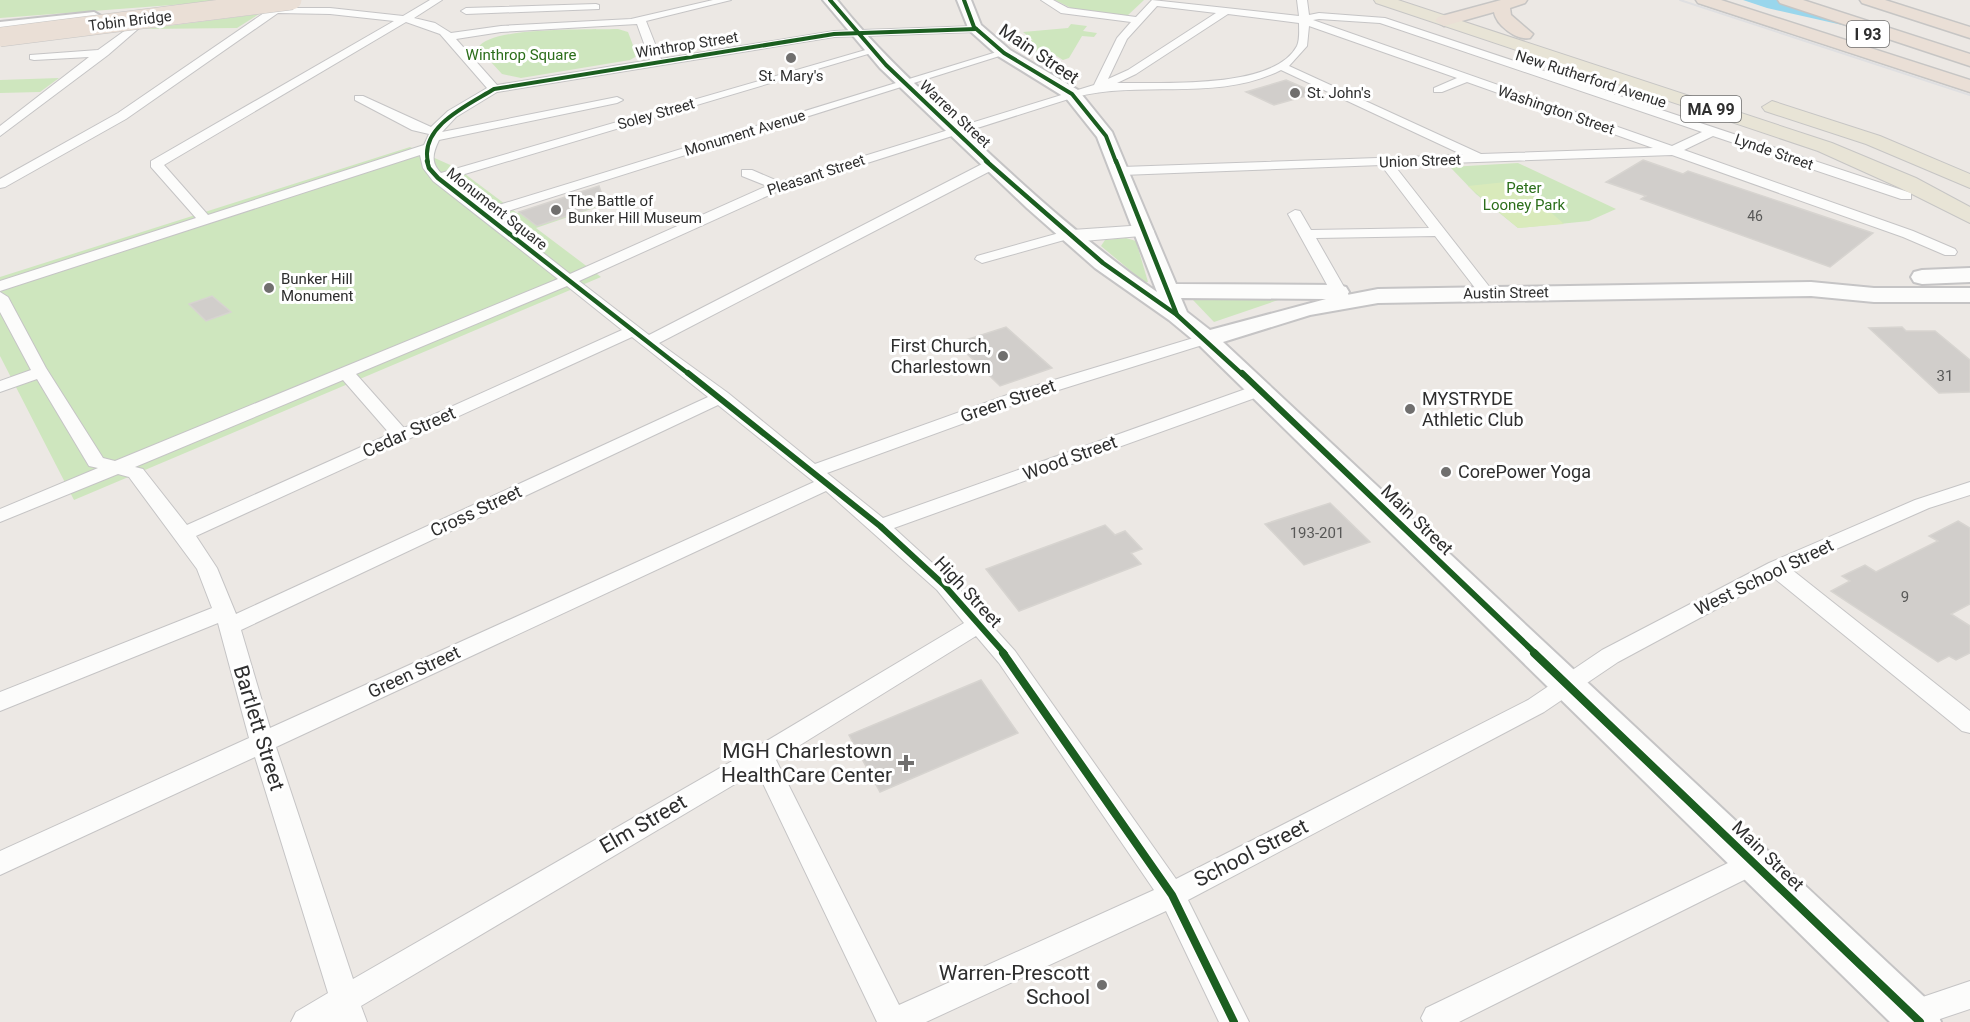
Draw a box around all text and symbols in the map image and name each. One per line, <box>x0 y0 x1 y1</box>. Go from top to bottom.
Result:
street label: Tobin Bridge <box>87 7 173 35</box>
street label: Main Street <box>995 19 1083 88</box>
road number: I 93 <box>1847 21 1889 47</box>
street label: Winthrop Street <box>634 28 740 62</box>
park label: Winthrop Square <box>466 46 576 64</box>
street label: New Rutherford Avenue <box>1513 46 1669 112</box>
marker: St. Mary's <box>784 51 798 65</box>
place label: St. Mary's <box>759 67 823 85</box>
street label: Warren Street <box>916 76 994 152</box>
street label: Washington Street <box>1495 82 1617 138</box>
place label: St. John's <box>1307 84 1371 102</box>
marker: St. John's <box>1288 86 1302 100</box>
street label: Soley Street <box>615 94 697 134</box>
road number: MA 99 <box>1681 96 1741 122</box>
street label: Monument Avenue <box>682 106 808 160</box>
street label: Lynde Street <box>1732 130 1816 174</box>
street label: Pleasant Street <box>765 151 867 199</box>
street label: Union Street <box>1379 151 1461 171</box>
street label: Monument Square <box>443 164 551 254</box>
park label: Peter Looney Park <box>1483 179 1566 214</box>
place label: The Battle of Bunker Hill Museum <box>568 192 702 227</box>
marker: The Battle of Bunker Hill Museum <box>549 203 563 217</box>
house number: 46 <box>1747 208 1763 224</box>
place label: Bunker Hill Monument <box>281 270 354 305</box>
marker: Bunker Hill Monument <box>262 281 276 295</box>
street label: Austin Street <box>1463 283 1549 303</box>
place label: First Church, Charlestown <box>891 335 991 377</box>
marker: First Church, Charlestown <box>996 349 1010 363</box>
house number: 31 <box>1937 367 1953 385</box>
street label: Green Street <box>958 374 1058 427</box>
place label: MYSTRYDE Athletic Club <box>1422 388 1524 430</box>
street label: Cedar Street <box>359 402 459 461</box>
marker: MYSTRYDE Athletic Club <box>1403 402 1417 416</box>
street label: Wood Street <box>1020 431 1120 484</box>
place label: CorePower Yoga <box>1458 461 1591 482</box>
marker: CorePower Yoga <box>1439 465 1453 479</box>
street label: Cross Street <box>427 480 525 541</box>
street label: Main Street <box>1377 480 1458 559</box>
house number: 193-201 <box>1290 524 1344 542</box>
street label: West School Street <box>1691 534 1837 619</box>
street label: High Street <box>930 552 1007 632</box>
house number: 9 <box>1901 588 1909 606</box>
street label: Green Street <box>364 641 463 702</box>
street label: Bartlett Street <box>229 663 289 794</box>
place label: MGH Charlestown HealthCare Center <box>721 739 892 787</box>
marker: MGH Charlestown HealthCare Center <box>897 754 915 772</box>
street label: Elm Street <box>595 790 691 858</box>
street label: School Street <box>1190 814 1312 892</box>
street label: Main Street <box>1728 816 1809 895</box>
place label: Warren-Prescott School <box>939 961 1090 1009</box>
marker: Warren-Prescott School <box>1095 978 1109 992</box>

